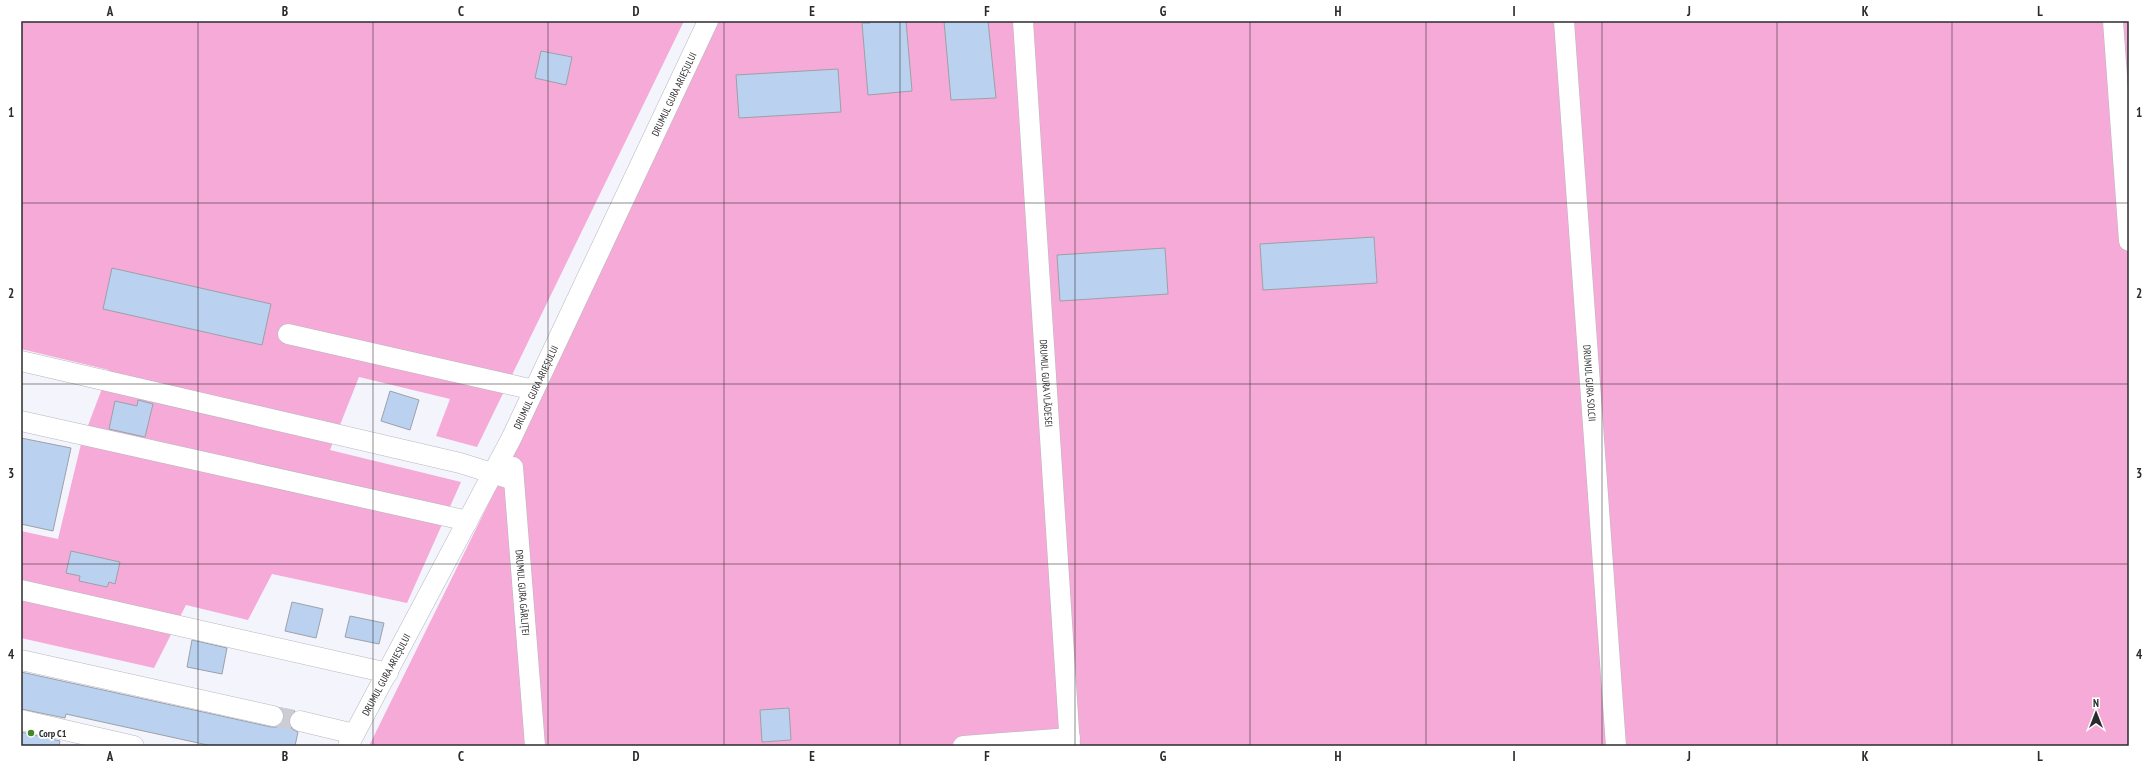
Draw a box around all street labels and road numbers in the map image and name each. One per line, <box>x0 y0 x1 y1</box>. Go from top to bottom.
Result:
street label: DRUMUL GURA ARIEȘULUI <box>649 50 699 138</box>
street label: DRUMUL GURA VLĂDESEI <box>1037 339 1055 428</box>
street label: DRUMUL GURA ARIEȘULUI <box>511 343 561 431</box>
street label: DRUMUL GURA SOLCII <box>1580 344 1599 422</box>
street label: DRUMUL GURA GÂRLIȚEI <box>513 549 532 636</box>
street label: DRUMUL GURA ARIEȘULUI <box>359 631 414 718</box>

